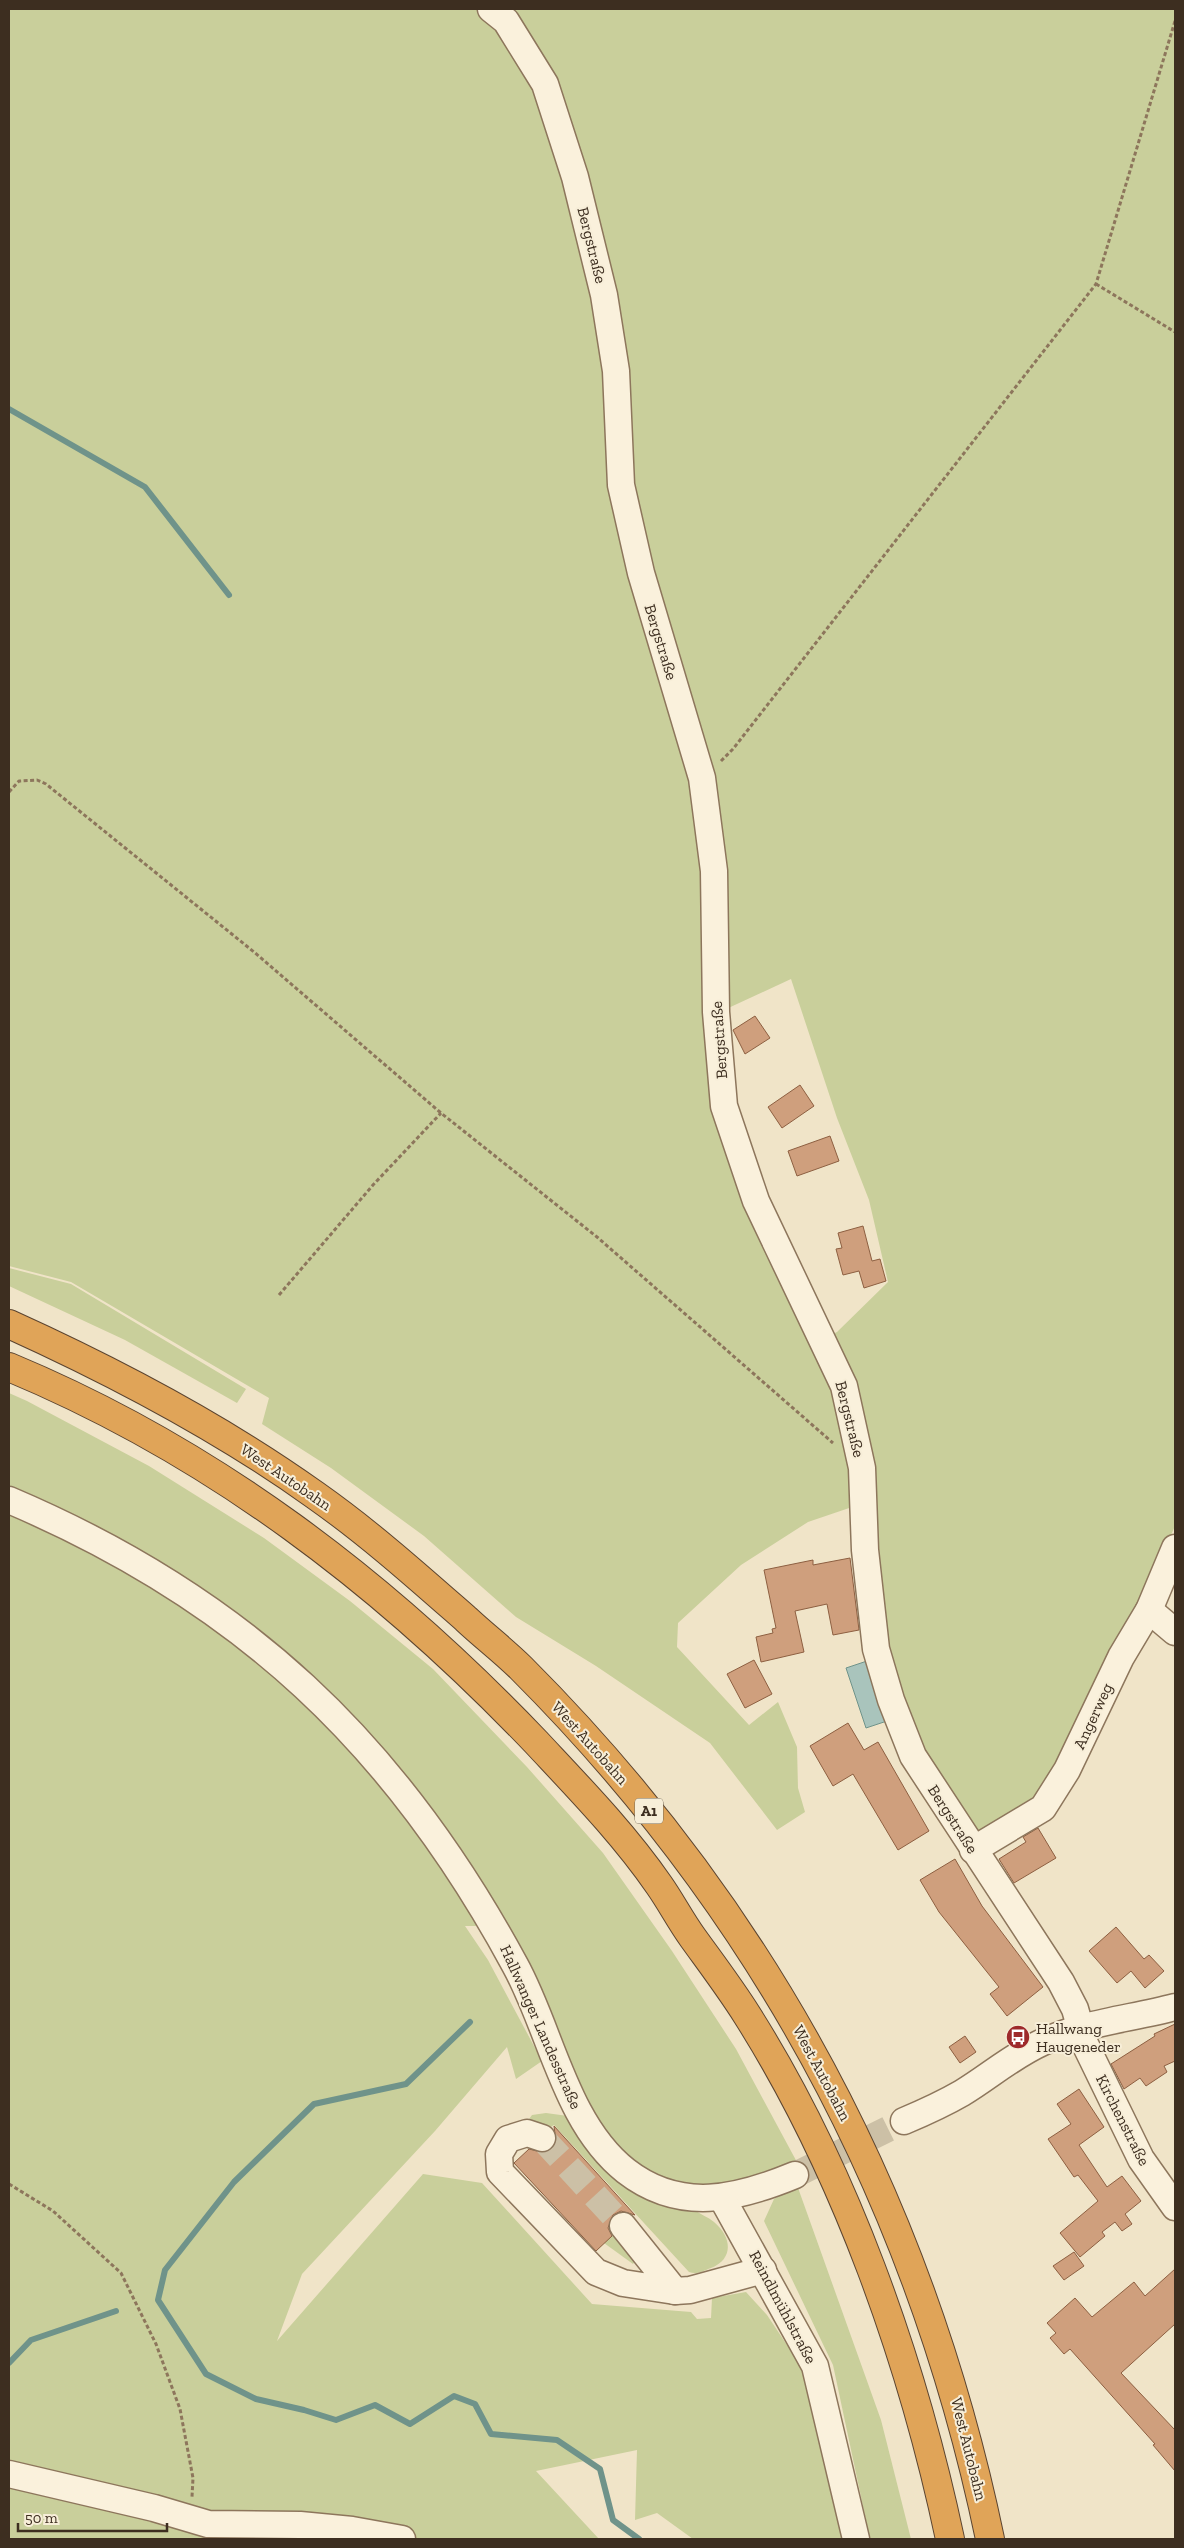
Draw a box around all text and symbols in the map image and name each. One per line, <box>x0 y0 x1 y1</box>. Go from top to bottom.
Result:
street label: Bergstraße <box>573 205 611 285</box>
street label: Bergstraße <box>641 602 681 682</box>
street label: Bergstraße <box>707 1000 731 1080</box>
street label: Bergstraße <box>831 1379 869 1459</box>
street label: West Autobahn <box>237 1440 336 1515</box>
street label: Angerweg <box>1069 1680 1117 1752</box>
street label: West Autobahn <box>548 1697 633 1789</box>
street label: Bergstraße <box>924 1781 982 1857</box>
road number: A1 <box>635 1798 663 1824</box>
street label: Hallwanger Landesstraße <box>496 1942 586 2112</box>
place label: Hallwang Haugeneder <box>1036 2019 1121 2056</box>
street label: West Autobahn <box>789 2022 856 2125</box>
bus stop icon: Hallwang Haugeneder <box>1005 2024 1031 2050</box>
street label: Kirchenstraße <box>1092 2071 1154 2169</box>
street label: Reindlmühlstraße <box>745 2247 821 2367</box>
street label: West Autobahn <box>947 2396 991 2503</box>
scale bar <box>18 2500 166 2532</box>
text: 50 m <box>25 2509 58 2527</box>

